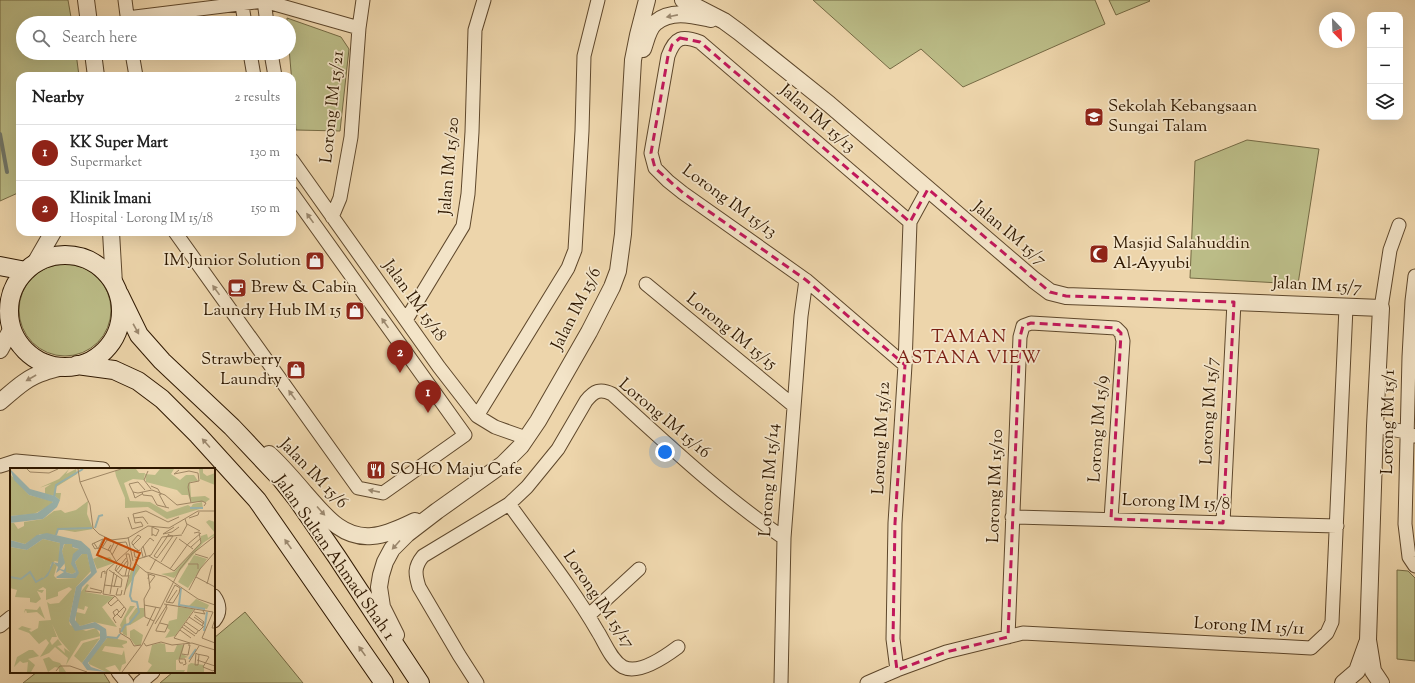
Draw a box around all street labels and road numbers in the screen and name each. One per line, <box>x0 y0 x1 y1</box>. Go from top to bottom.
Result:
street label: Lorong IM 15/21 <box>315 49 351 164</box>
street label: Jalan IM 15/13 <box>773 78 860 159</box>
street label: Jalan IM 15/20 <box>434 116 466 217</box>
street label: Lorong IM 15/13 <box>677 159 781 245</box>
street label: Jalan IM 15/7 <box>966 195 1051 272</box>
street label: Jalan IM 15/18 <box>376 254 452 347</box>
street label: Jalan IM 15/6 <box>545 264 608 355</box>
street label: Jalan IM 15/7 <box>1271 272 1363 300</box>
street label: Lorong IM 15/15 <box>680 288 782 376</box>
street label: Lorong IM 15/7 <box>1195 356 1225 465</box>
street label: Lorong IM 15/1 <box>1376 369 1402 475</box>
street label: Lorong IM 15/16 <box>613 373 715 465</box>
street label: Lorong IM 15/9 <box>1083 375 1115 483</box>
street label: Lorong IM 15/12 <box>867 381 897 495</box>
street label: Lorong IM 15/14 <box>754 422 786 538</box>
street label: Lorong IM 15/10 <box>982 429 1010 543</box>
street label: Jalan IM 15/6 <box>272 433 353 515</box>
street label: Jalan Sultan Ahmad Shah 1 <box>267 470 400 646</box>
street label: Lorong IM 15/8 <box>1122 489 1230 517</box>
street label: Lorong IM 15/17 <box>556 546 640 654</box>
street label: Lorong IM 15/11 <box>1193 612 1305 642</box>

